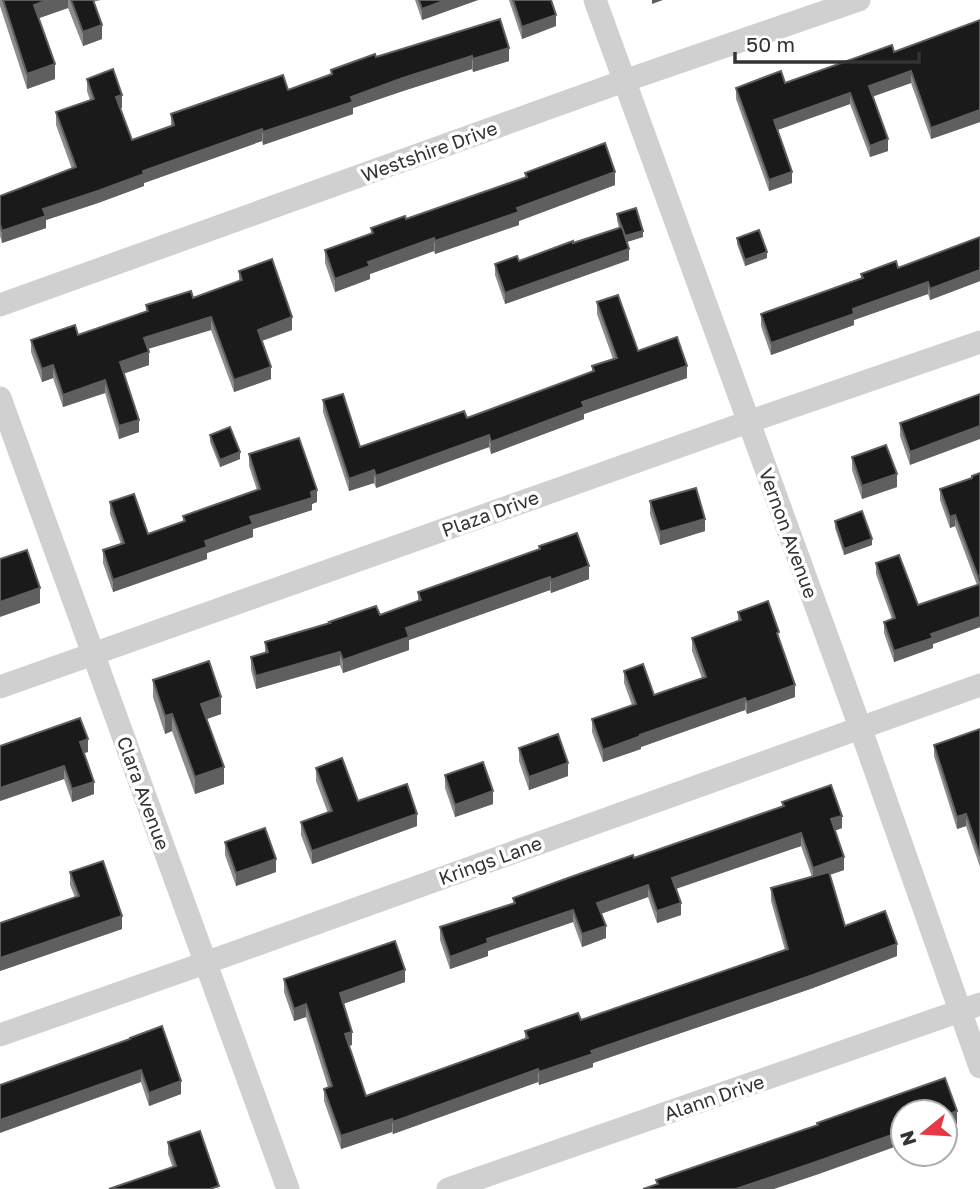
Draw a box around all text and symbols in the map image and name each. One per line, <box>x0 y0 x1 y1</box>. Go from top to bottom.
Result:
scale bar <box>735 21 919 65</box>
text: 50 m <box>746 31 795 57</box>
street label: Westshire Drive <box>358 116 500 186</box>
street label: Vernon Avenue <box>755 465 823 601</box>
street label: Plaza Drive <box>438 485 542 541</box>
street label: Clara Avenue <box>113 733 175 853</box>
street label: Krings Lane <box>435 831 545 889</box>
street label: Alann Drive <box>661 1069 767 1125</box>
north arrow <box>889 1098 959 1168</box>
text: N <box>894 1128 921 1149</box>

